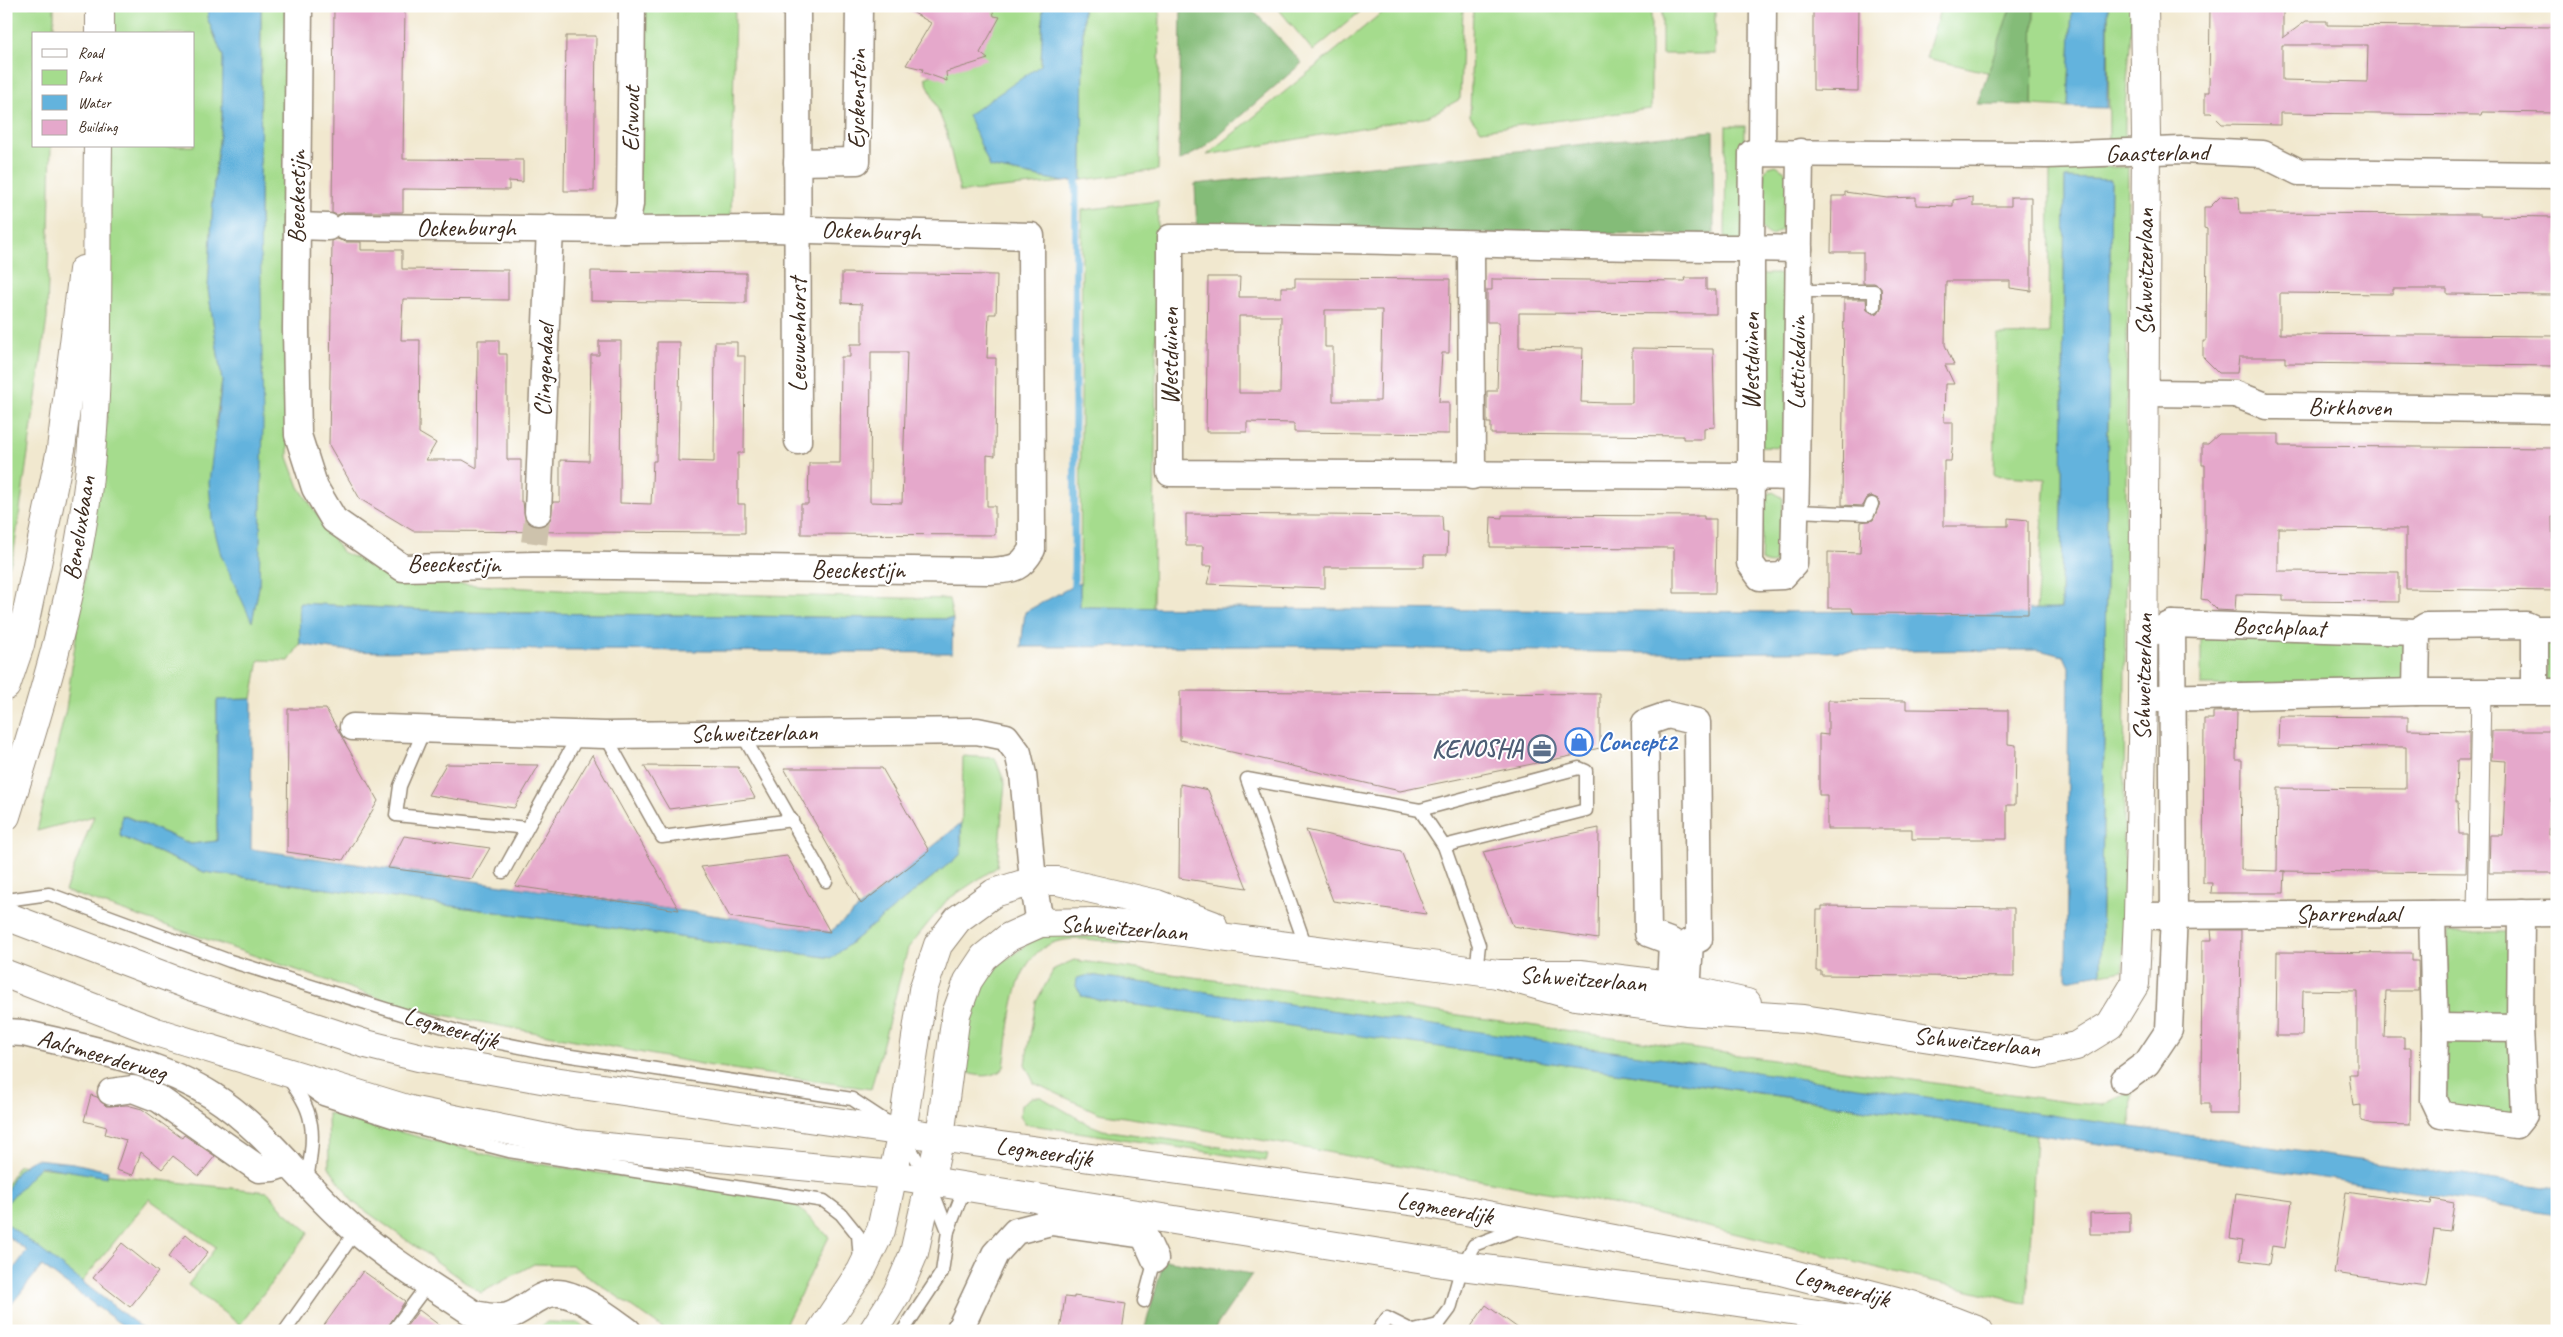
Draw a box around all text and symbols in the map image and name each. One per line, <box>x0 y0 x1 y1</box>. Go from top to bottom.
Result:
legend <box>32 32 195 148</box>
text: Road <box>78 44 105 63</box>
street label: Eyckenstein <box>840 48 874 149</box>
text: Park <box>78 68 103 87</box>
street label: Elswout <box>614 83 648 152</box>
text: Water <box>78 94 112 113</box>
text: Building <box>78 118 118 137</box>
street label: Gaasterland <box>2105 136 2212 170</box>
street label: Beeckestijn <box>280 148 314 244</box>
street label: Schweitzerlaan <box>2129 208 2161 336</box>
street label: Ockenburgh <box>416 212 517 244</box>
street label: Ockenburgh <box>821 213 923 249</box>
street label: Leeuwenhorst <box>782 274 814 392</box>
street label: Westduinen <box>1154 306 1186 405</box>
street label: Westduinen <box>1735 311 1767 410</box>
street label: Luttickduin <box>1780 314 1814 410</box>
street label: Clingendael <box>526 318 562 417</box>
street label: Birkhoven <box>2308 390 2393 424</box>
street label: Beneluxbaan <box>55 473 103 583</box>
street label: Beeckestijn <box>407 547 503 581</box>
street label: Beeckestijn <box>811 554 906 586</box>
street label: Boschplaat <box>2232 609 2330 645</box>
street label: Schweitzerlaan <box>2126 612 2160 741</box>
street label: Schweitzerlaan <box>690 716 819 750</box>
place label: Concept2 <box>1598 726 1680 758</box>
shop icon: Concept2 <box>1564 727 1594 757</box>
place label: KENOSHA <box>1432 733 1524 765</box>
office icon: KENOSHA <box>1527 734 1557 764</box>
street label: Sparrendaal <box>2295 898 2405 930</box>
street label: Schweitzerlaan <box>1059 908 1189 948</box>
street label: Schweitzerlaan <box>1518 959 1648 999</box>
street label: Legmeerdijk <box>400 999 504 1057</box>
street label: Schweitzerlaan <box>1912 1019 2043 1065</box>
street label: Aalsmeerderweg <box>34 1021 172 1089</box>
street label: Legmeerdijk <box>994 1129 1096 1175</box>
street label: Legmeerdijk <box>1394 1184 1497 1232</box>
street label: Legmeerdijk <box>1791 1259 1895 1315</box>

